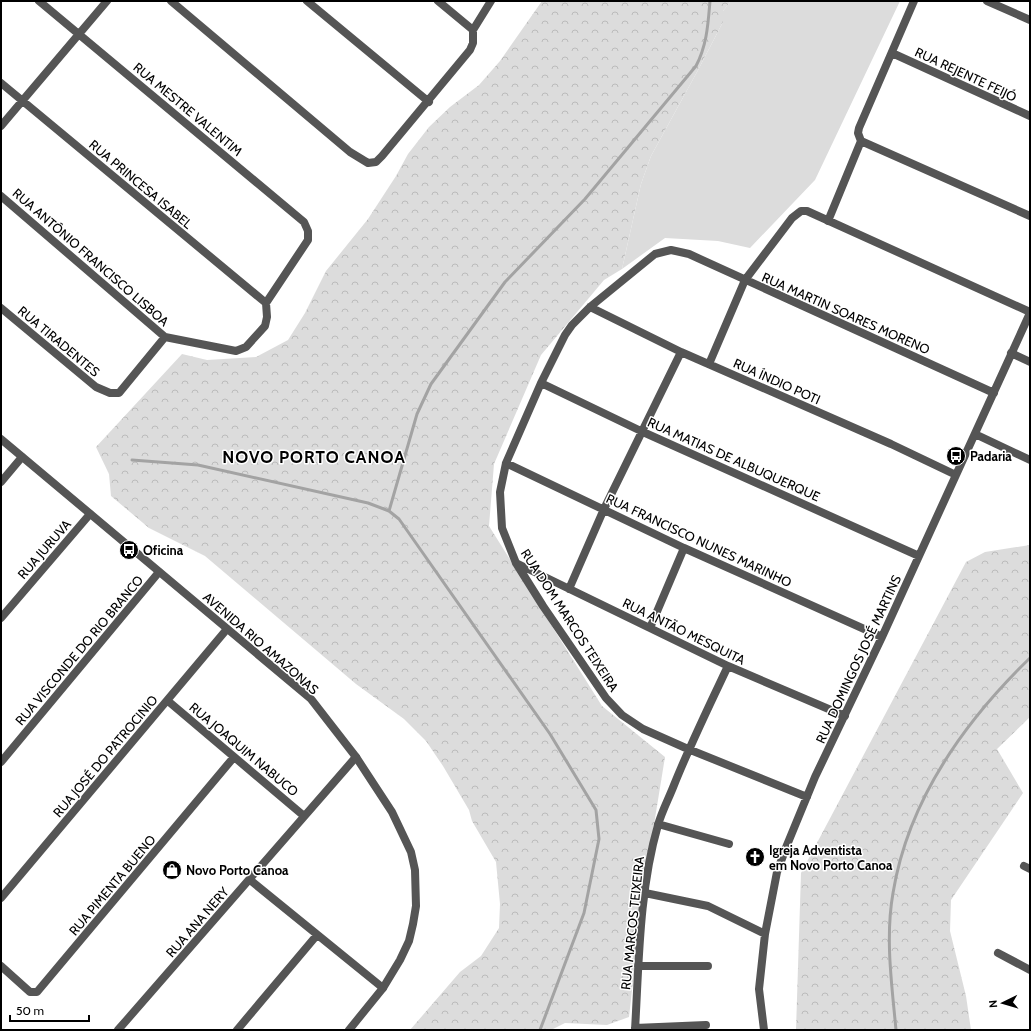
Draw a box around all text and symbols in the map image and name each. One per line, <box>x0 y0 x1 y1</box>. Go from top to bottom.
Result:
street label: RUA REJENTE FEIJÓ <box>913 43 1019 105</box>
street label: RUA MESTRE VALENTIM <box>130 59 246 159</box>
street label: RUA PRINCESA ISABEL <box>86 136 196 232</box>
street label: RUA ANTÔNIO FRANCISCO LISBOA <box>10 185 172 329</box>
street label: RUA MARTIN SOARES MORENO <box>759 269 933 357</box>
street label: RUA TIRADENTES <box>15 302 103 380</box>
street label: RUA ÍNDIO POTI <box>731 354 823 407</box>
street label: RUA MATIAS DE ALBUQUERQUE <box>645 414 823 504</box>
bus stop icon: Padaria <box>945 445 967 467</box>
district label: NOVO PORTO CANOA <box>222 447 406 467</box>
place label: Padaria <box>970 448 1012 464</box>
street label: RUA FRANCISCO NUNES MARINHO <box>604 490 794 590</box>
street label: RUA JURUVA <box>14 516 74 582</box>
bus stop icon: Oficina <box>118 539 140 561</box>
place label: Oficina <box>143 542 184 558</box>
street label: RUA DOM MARCOS TEIXEIRA <box>518 546 622 694</box>
street label: RUA VISCONDE DO RIO BRANCO <box>12 572 146 728</box>
street label: RUA DOMINGOS JOSÉ MARTINS <box>811 572 904 746</box>
street label: AVENIDA RIO AMAZONAS <box>200 589 322 698</box>
street label: RUA ANTÃO MESQUITA <box>620 594 748 668</box>
street label: RUA JOSÉ DO PATROCINIO <box>49 691 161 820</box>
street label: RUA JOAQUIM NABUCO <box>186 699 302 799</box>
street label: RUA PIMENTA BUENO <box>65 832 159 938</box>
place label: Igreja Adventista em Novo Porto Canoa <box>769 842 893 873</box>
church icon: Igreja Adventista em Novo Porto Canoa <box>744 846 766 868</box>
street label: RUA MARCOS TEIXEIRA <box>617 855 647 991</box>
shop icon: Novo Porto Canoa <box>161 859 183 881</box>
place label: Novo Porto Canoa <box>186 862 289 878</box>
street label: RUA ANA NERY <box>162 883 232 960</box>
north arrow <box>983 983 1023 1023</box>
scale bar <box>10 997 89 1023</box>
text: N <box>986 999 1000 1008</box>
text: 50 m <box>16 1003 44 1018</box>

